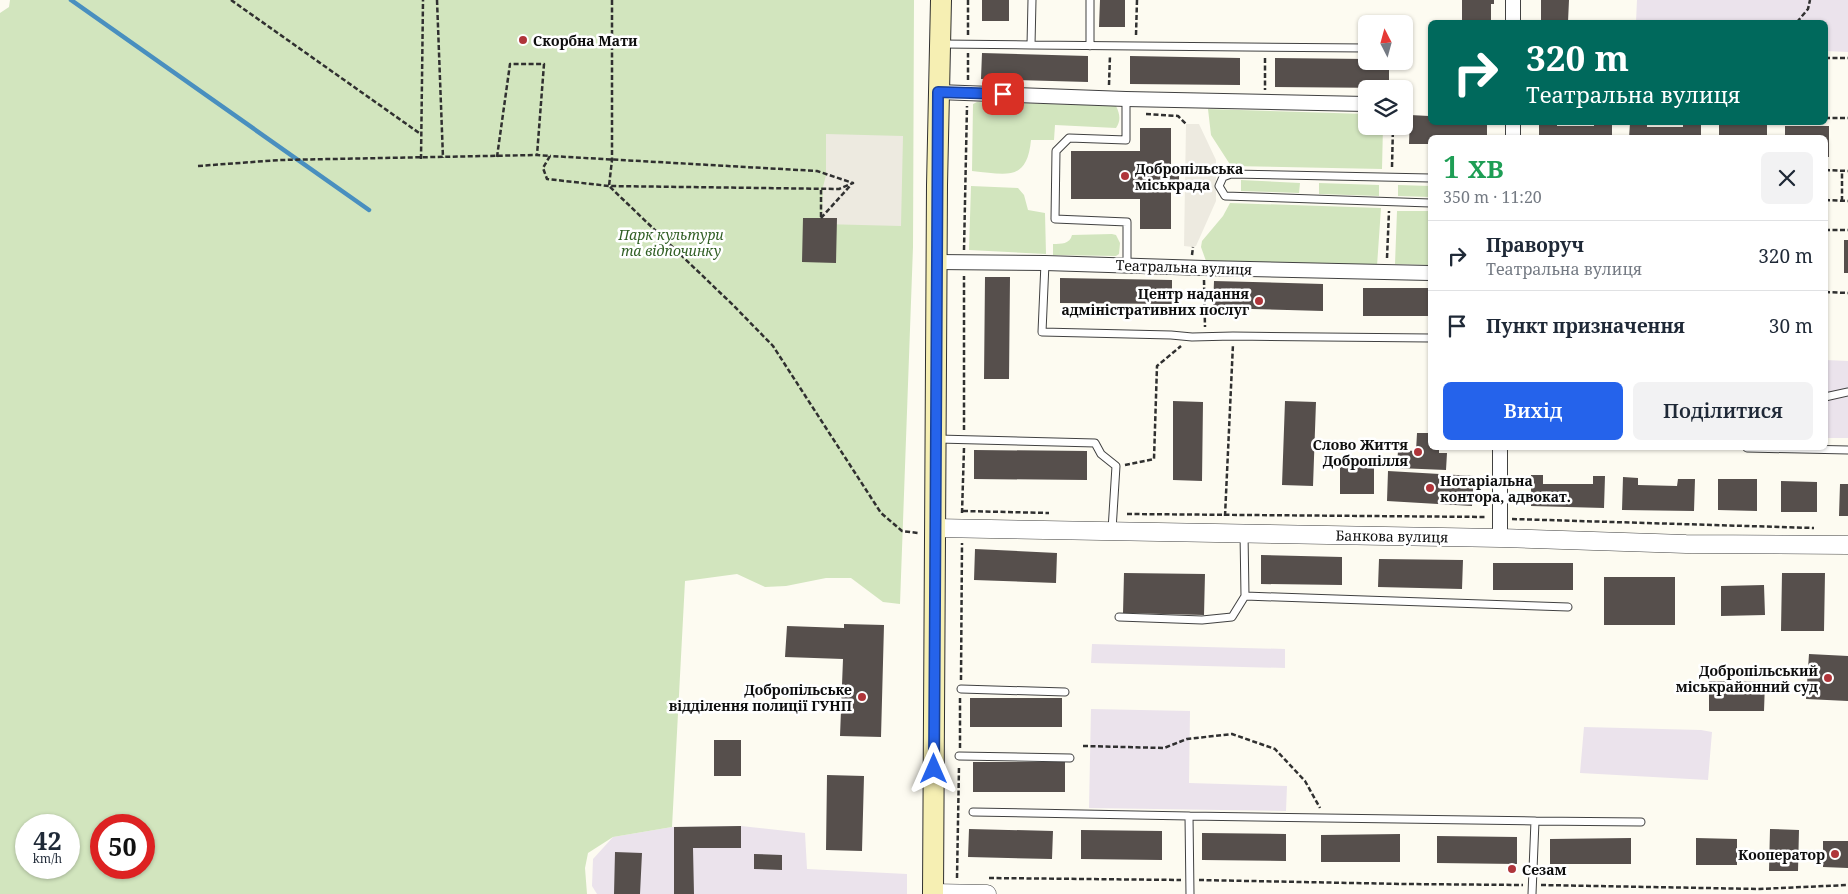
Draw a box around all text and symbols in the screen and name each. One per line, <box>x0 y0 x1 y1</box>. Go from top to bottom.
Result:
north arrow <box>1358 15 1412 70</box>
map controls <box>1358 15 1413 135</box>
place label: Скорбна Мати <box>533 31 638 50</box>
marker: Скорбна Мати <box>517 34 529 46</box>
text: 320 m <box>1526 34 1629 81</box>
icon: right <box>1443 40 1508 105</box>
pin <box>982 73 1024 115</box>
text: Театральна вулиця <box>1526 79 1741 109</box>
icon: arrive <box>989 80 1017 108</box>
button: layers <box>1358 80 1413 135</box>
text: 1 хв <box>1443 146 1504 187</box>
button: close <box>1761 152 1813 204</box>
place label: Добропільська міськрада <box>1135 159 1243 194</box>
marker: Добропільська міськрада <box>1119 170 1131 182</box>
text: 350 m · 11:20 <box>1443 186 1542 208</box>
park label: Парк культури та відпочинку <box>617 225 724 260</box>
text: Праворуч <box>1486 232 1584 258</box>
icon: right <box>1443 242 1471 270</box>
text: 320 m <box>1758 243 1813 269</box>
street label: Театральна вулиця <box>1115 255 1253 279</box>
text: Театральна вулиця <box>1486 258 1642 280</box>
place label: Центр надання адміністративних послуг <box>1061 284 1249 319</box>
marker: Центр надання адміністративних послуг <box>1253 295 1265 307</box>
icon: arrive <box>1443 312 1471 340</box>
text: Пункт призначення <box>1486 313 1685 339</box>
text: 30 m <box>1769 313 1813 339</box>
button: Вихід <box>1443 382 1623 440</box>
button: Поділитися <box>1633 382 1813 440</box>
place label: Слово Життя Добропілля <box>1313 435 1408 470</box>
marker: Слово Життя Добропілля <box>1412 446 1424 458</box>
place label: Нотаріальна контора, адвокат. <box>1440 471 1571 506</box>
marker: Нотаріальна контора, адвокат. <box>1424 482 1436 494</box>
street label: Банкова вулиця <box>1335 526 1449 546</box>
place label: Добропільський міськрайонний суд <box>1676 661 1818 696</box>
marker: Добропільський міськрайонний суд <box>1822 672 1834 684</box>
place label: Добропільське відділення полиції ГУНП <box>669 680 852 715</box>
marker: Добропільське відділення полиції ГУНП <box>856 691 868 703</box>
position arrow <box>907 742 959 794</box>
speed limit sign: 50 <box>90 814 155 879</box>
text: 42 <box>33 823 62 857</box>
place label: Кооператор <box>1738 845 1825 864</box>
marker: Кооператор <box>1829 848 1841 860</box>
text: km/h <box>33 850 62 867</box>
place label: Сезам <box>1522 860 1567 879</box>
marker: Сезам <box>1506 863 1518 875</box>

